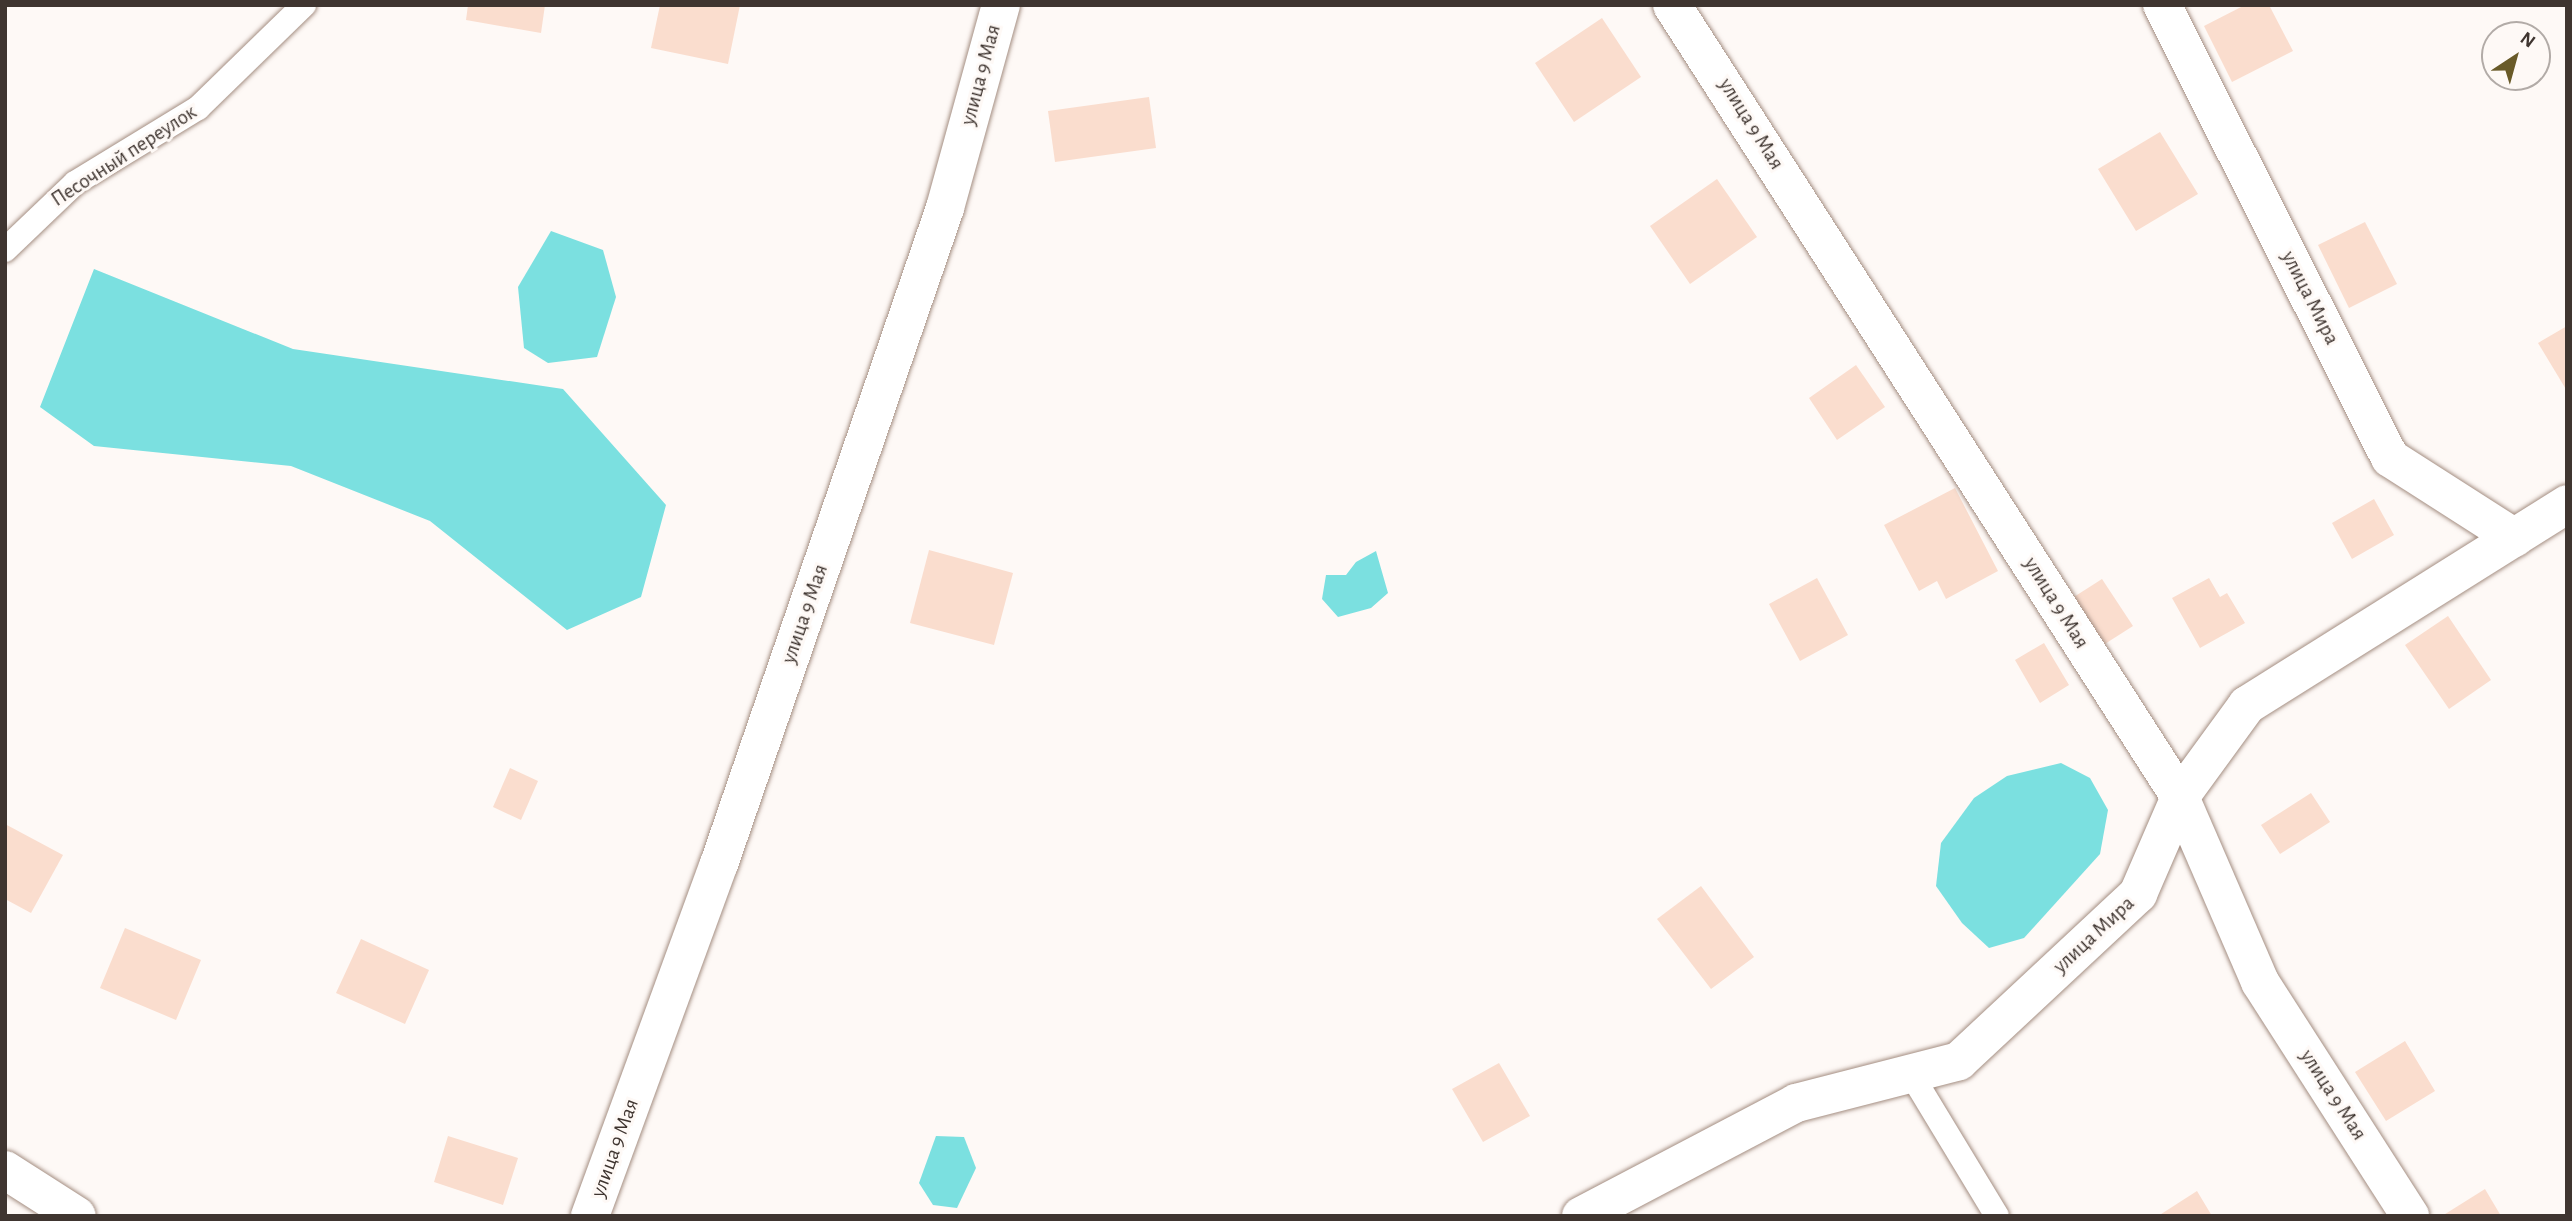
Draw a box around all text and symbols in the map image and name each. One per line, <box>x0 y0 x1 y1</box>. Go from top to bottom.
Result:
north arrow <box>2481 21 2551 91</box>
street label: улица 9 Мая <box>956 22 1006 128</box>
text: N <box>2517 29 2538 52</box>
street label: улица 9 Мая <box>1713 74 1789 174</box>
street label: Песочный переулок <box>46 100 202 212</box>
street label: улица Мира <box>2276 247 2344 349</box>
street label: улица 9 Мая <box>2018 553 2094 653</box>
street label: улица 9 Мая <box>776 561 834 667</box>
street label: улица Мира <box>2048 891 2140 979</box>
street label: улица 9 Мая <box>2294 1045 2372 1145</box>
street label: улица 9 Мая <box>586 1095 644 1201</box>

